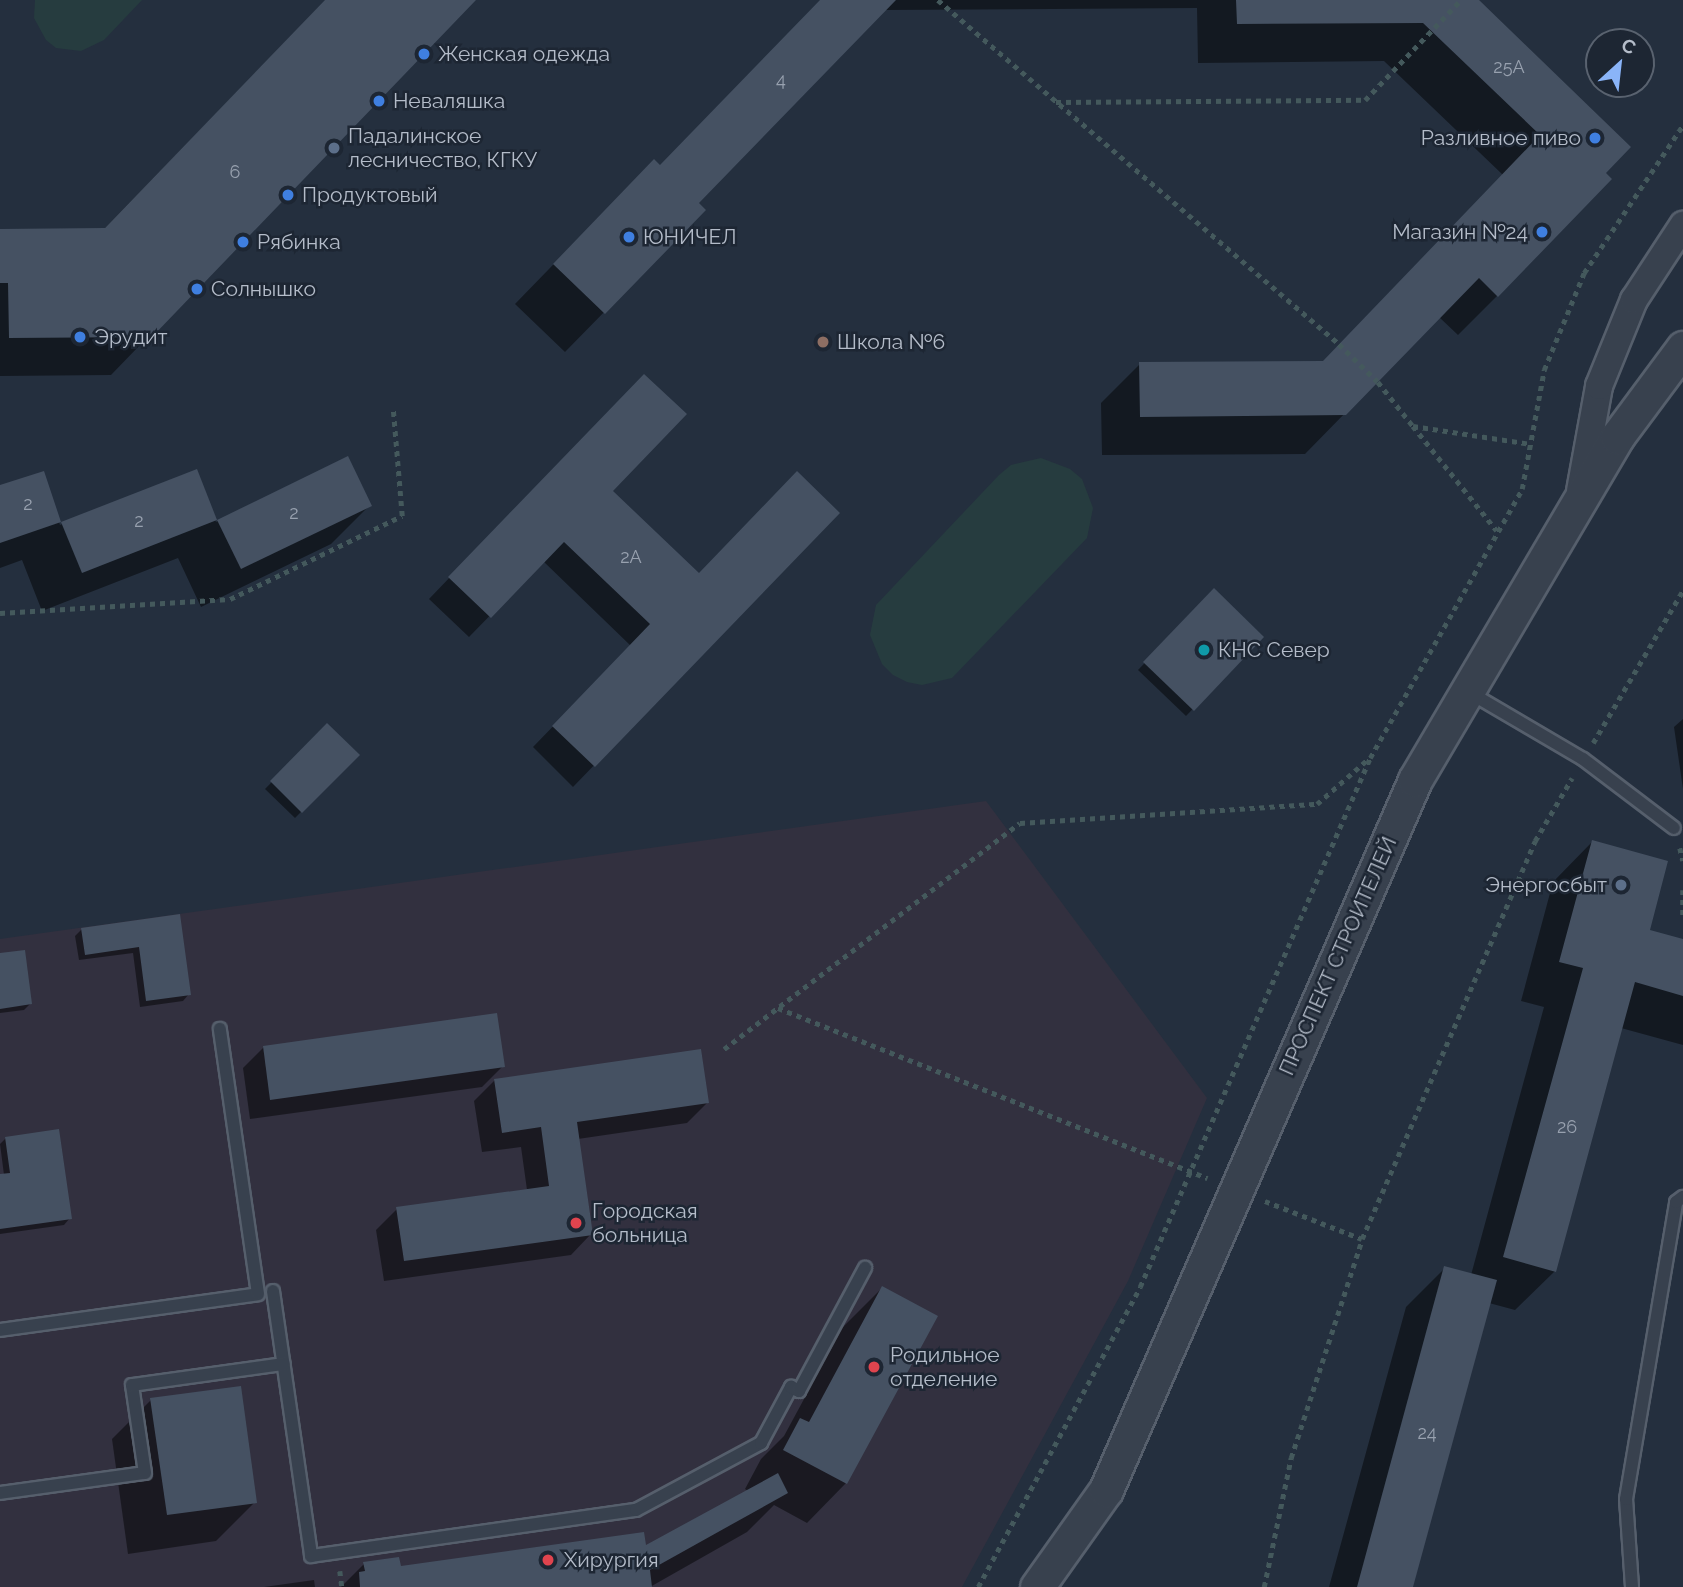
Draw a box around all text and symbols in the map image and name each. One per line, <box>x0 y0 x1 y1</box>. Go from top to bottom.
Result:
north arrow <box>1585 28 1655 98</box>
text: С <box>1618 33 1639 59</box>
place label: Женская одежда <box>438 41 610 67</box>
marker: Женская одежда <box>416 46 432 62</box>
house number: 25А <box>1493 56 1525 78</box>
house number: 4 <box>776 69 786 91</box>
place label: Неваляшка <box>393 88 505 114</box>
marker: Неваляшка <box>371 93 387 109</box>
place label: Падалинское лесничество, КГКУ <box>348 123 537 173</box>
place label: Разливное пиво <box>1421 125 1581 151</box>
marker: Разливное пиво <box>1587 130 1603 146</box>
marker: Падалинское лесничество, КГКУ <box>326 140 342 156</box>
house number: 6 <box>230 161 240 183</box>
place label: Продуктовый <box>302 182 437 208</box>
marker: Продуктовый <box>280 187 296 203</box>
place label: Магазин №24 <box>1392 219 1528 245</box>
place label: ЮНИЧЕЛ <box>643 224 737 250</box>
marker: Магазин №24 <box>1534 224 1550 240</box>
place label: Рябинка <box>257 229 341 255</box>
marker: ЮНИЧЕЛ <box>621 229 637 245</box>
marker: Рябинка <box>235 234 251 250</box>
place label: Солнышко <box>211 276 316 302</box>
marker: Солнышко <box>189 281 205 297</box>
place label: Эрудит <box>94 324 168 350</box>
marker: Эрудит <box>72 329 88 345</box>
place label: Школа №6 <box>837 329 945 355</box>
marker: Школа №6 <box>815 334 831 350</box>
house number: 2 <box>23 493 33 515</box>
house number: 2 <box>289 502 299 524</box>
house number: 2 <box>134 510 144 532</box>
house number: 2А <box>620 546 642 568</box>
place label: КНС Север <box>1218 637 1330 663</box>
marker: КНС Север <box>1196 642 1212 658</box>
street label: ПРОСПЕКТ СТРОИТЕЛЕЙ <box>1274 833 1402 1079</box>
place label: Энергосбыт <box>1485 872 1607 898</box>
marker: Энергосбыт <box>1613 877 1629 893</box>
house number: 26 <box>1557 1116 1577 1138</box>
place label: Городская больница <box>592 1198 698 1248</box>
marker: Городская больница <box>566 1213 586 1233</box>
place label: Родильное отделение <box>890 1342 999 1392</box>
marker: Родильное отделение <box>864 1357 884 1377</box>
house number: 24 <box>1417 1422 1437 1444</box>
place label: Хирургия <box>564 1547 659 1573</box>
marker: Хирургия <box>538 1550 558 1570</box>

